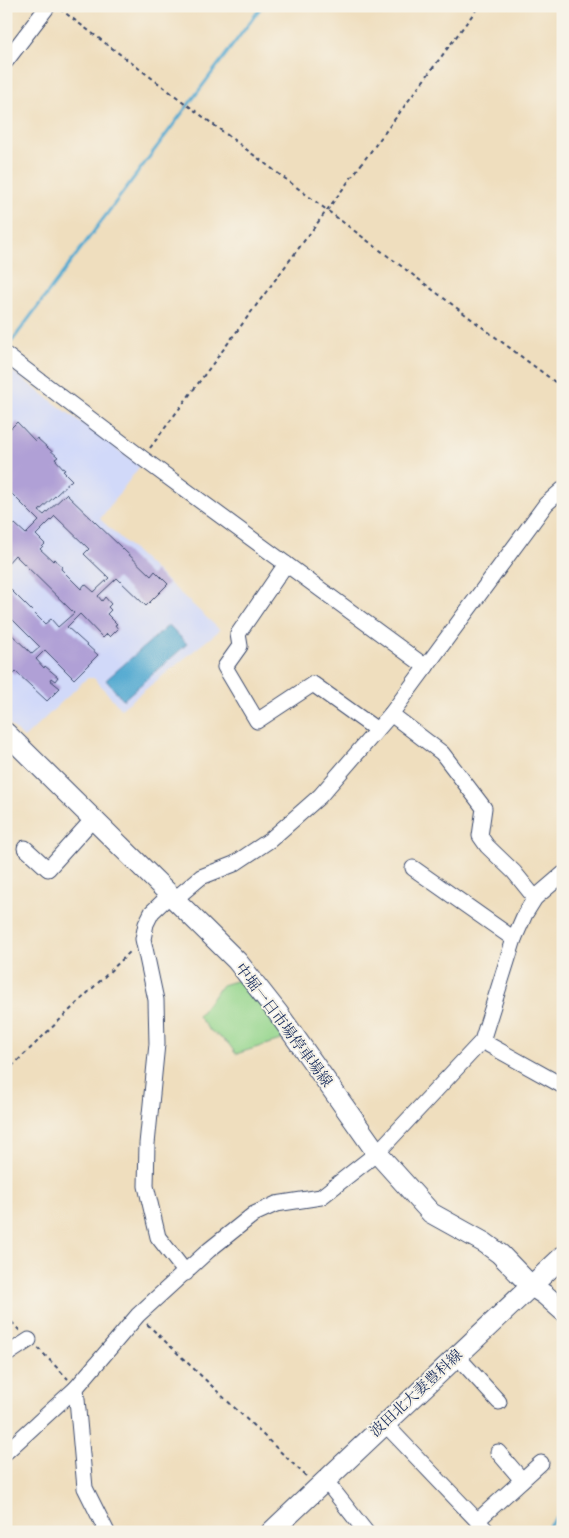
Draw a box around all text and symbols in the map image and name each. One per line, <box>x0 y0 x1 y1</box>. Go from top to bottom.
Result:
street label: 中堀一日市場停車場線 <box>231 960 336 1091</box>
street label: 波田北大妻豊科線 <box>366 1345 467 1441</box>

